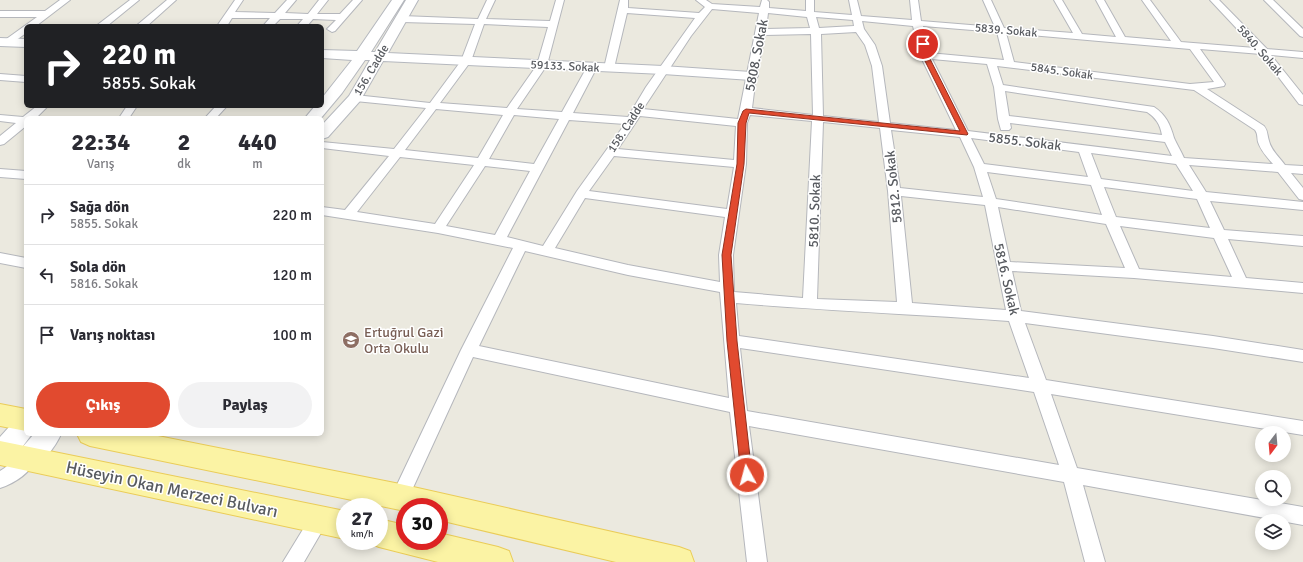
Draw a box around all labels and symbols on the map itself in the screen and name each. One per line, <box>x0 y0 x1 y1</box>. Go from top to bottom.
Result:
street label: 5808. Sokak <box>741 18 772 93</box>
street label: 5839. Sokak <box>974 20 1038 41</box>
street label: 5840. Sokak <box>1233 22 1286 79</box>
pin <box>906 27 940 61</box>
street label: 156. Cadde <box>350 42 393 99</box>
street label: 59133. Sokak <box>530 57 600 76</box>
street label: 5845. Sokak <box>1030 60 1094 83</box>
street label: 158. Cadde <box>605 99 648 155</box>
street label: 5855. Sokak <box>988 129 1062 154</box>
street label: 5812. Sokak <box>881 150 906 224</box>
street label: 5810. Sokak <box>805 174 824 248</box>
street label: 5816. Sokak <box>990 242 1023 317</box>
place label: Ertuğrul Gazi Orta Okulu <box>364 324 443 357</box>
school or university icon: Ertuğrul Gazi Orta Okulu <box>341 330 361 350</box>
north arrow <box>1255 426 1291 462</box>
position arrow <box>726 454 768 496</box>
street label: Hüseyin Okan Merzeci Bulvarı <box>64 457 280 522</box>
speed limit sign: 30 <box>396 498 448 550</box>

